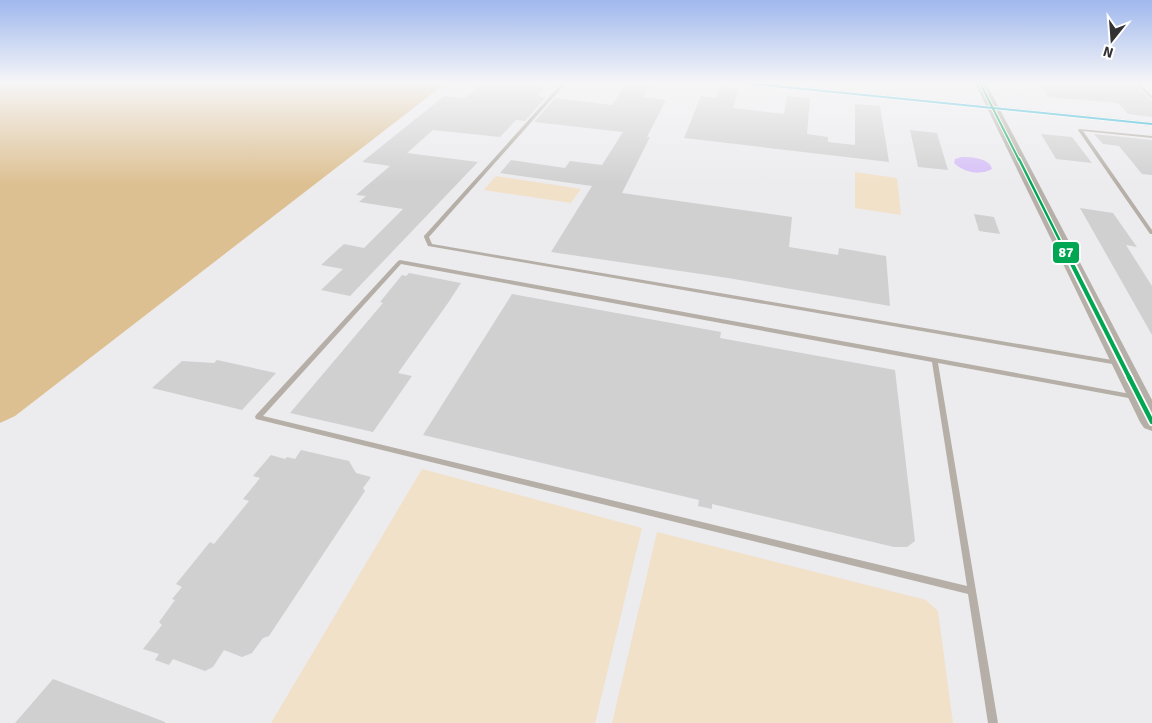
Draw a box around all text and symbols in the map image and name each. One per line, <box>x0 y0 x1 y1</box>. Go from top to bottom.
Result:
north arrow <box>1087 15 1137 65</box>
text: N <box>1101 42 1115 62</box>
line badge: 87 <box>1052 241 1080 264</box>
text: 87 <box>1058 244 1074 261</box>

